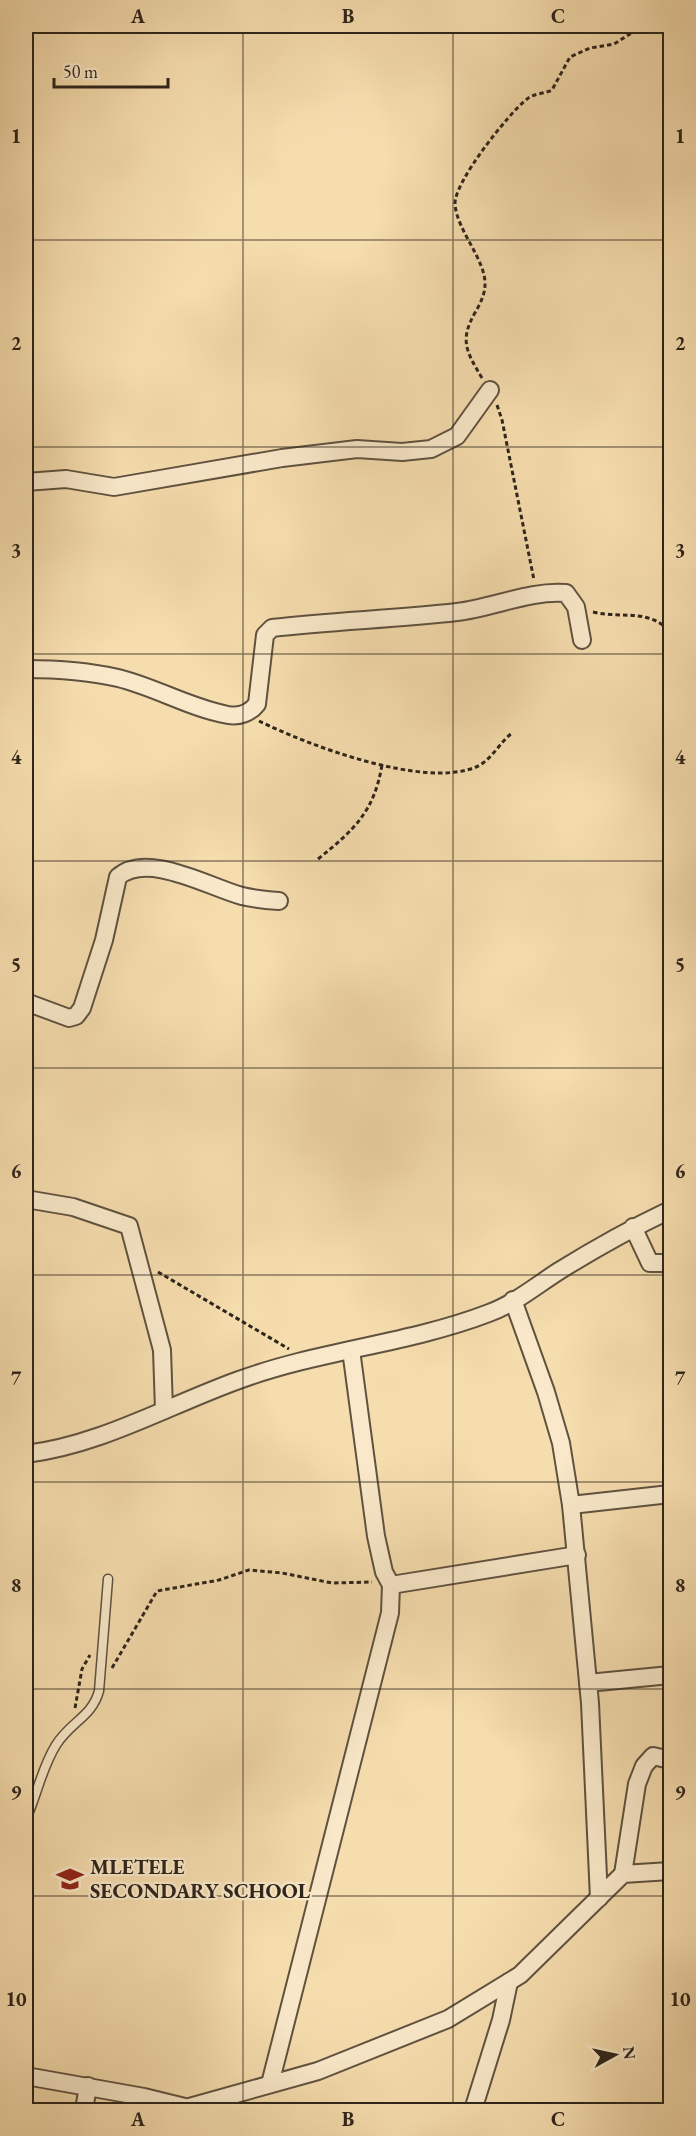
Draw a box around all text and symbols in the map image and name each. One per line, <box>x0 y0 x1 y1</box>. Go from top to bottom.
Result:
text: A <box>130 3 146 29</box>
text: B <box>342 3 354 29</box>
text: C <box>551 3 565 29</box>
scale bar <box>54 51 168 89</box>
text: 50 m <box>63 60 98 83</box>
text: 1 <box>11 123 21 149</box>
text: 1 <box>675 123 685 149</box>
text: 2 <box>11 330 22 356</box>
text: 2 <box>675 330 686 356</box>
text: 3 <box>11 537 21 563</box>
text: 3 <box>675 537 685 563</box>
text: 4 <box>11 744 22 770</box>
text: 4 <box>675 744 686 770</box>
text: 5 <box>11 951 21 977</box>
text: 5 <box>675 951 685 977</box>
text: 6 <box>11 1158 22 1184</box>
text: 6 <box>675 1158 686 1184</box>
text: 7 <box>11 1365 22 1391</box>
text: 7 <box>675 1365 686 1391</box>
text: 8 <box>11 1572 21 1598</box>
text: 8 <box>675 1572 685 1598</box>
text: 9 <box>11 1779 22 1805</box>
text: 9 <box>675 1779 686 1805</box>
place label: MLETELE SECONDARY SCHOOL <box>90 1853 311 1904</box>
school or university icon: MLETELE SECONDARY SCHOOL <box>55 1864 85 1894</box>
text: 10 <box>5 1986 27 2012</box>
text: 10 <box>669 1986 691 2012</box>
north arrow <box>585 2025 645 2085</box>
text: N <box>618 2045 641 2061</box>
text: A <box>130 2106 146 2132</box>
text: B <box>342 2106 354 2132</box>
text: C <box>551 2106 565 2132</box>

